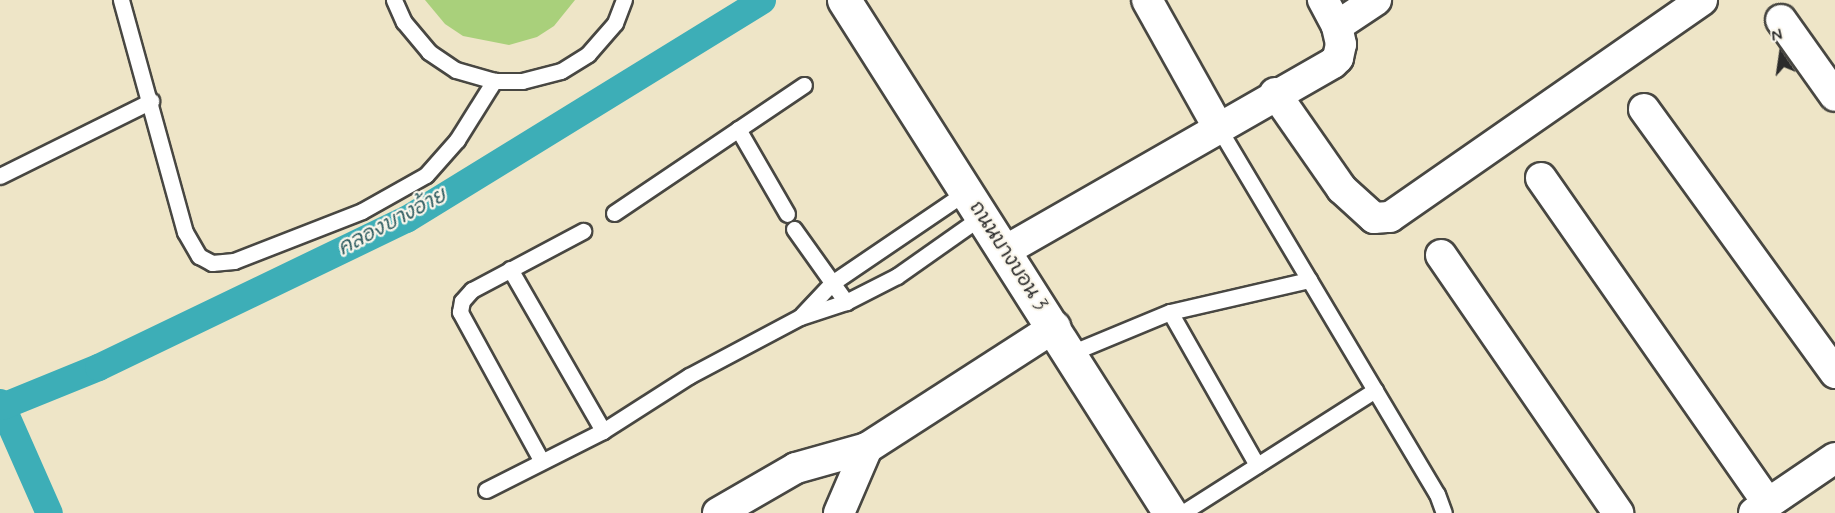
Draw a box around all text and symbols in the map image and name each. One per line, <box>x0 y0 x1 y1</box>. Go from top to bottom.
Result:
north arrow <box>1751 24 1811 84</box>
text: N <box>1769 25 1784 47</box>
water label: คลองบางอ้าย <box>333 183 451 261</box>
street label: ถนนบางบอน 3 <box>964 197 1052 315</box>

